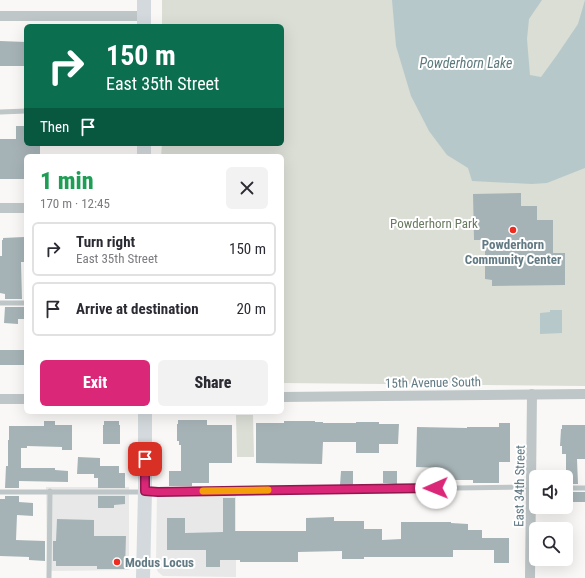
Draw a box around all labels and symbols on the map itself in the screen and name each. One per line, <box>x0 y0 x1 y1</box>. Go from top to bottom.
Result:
water label: Powderhorn Lake <box>420 55 512 71</box>
park label: Powderhorn Park <box>390 216 478 231</box>
marker: Powderhorn Community Center <box>508 225 518 235</box>
place label: Powderhorn Community Center <box>465 237 562 267</box>
street label: 15th Avenue South <box>385 374 481 391</box>
pin <box>128 442 162 476</box>
street label: East 34th Street <box>511 445 528 527</box>
position arrow <box>415 467 457 509</box>
place label: Modus Locus <box>125 555 194 570</box>
marker: Modus Locus <box>112 557 122 567</box>

